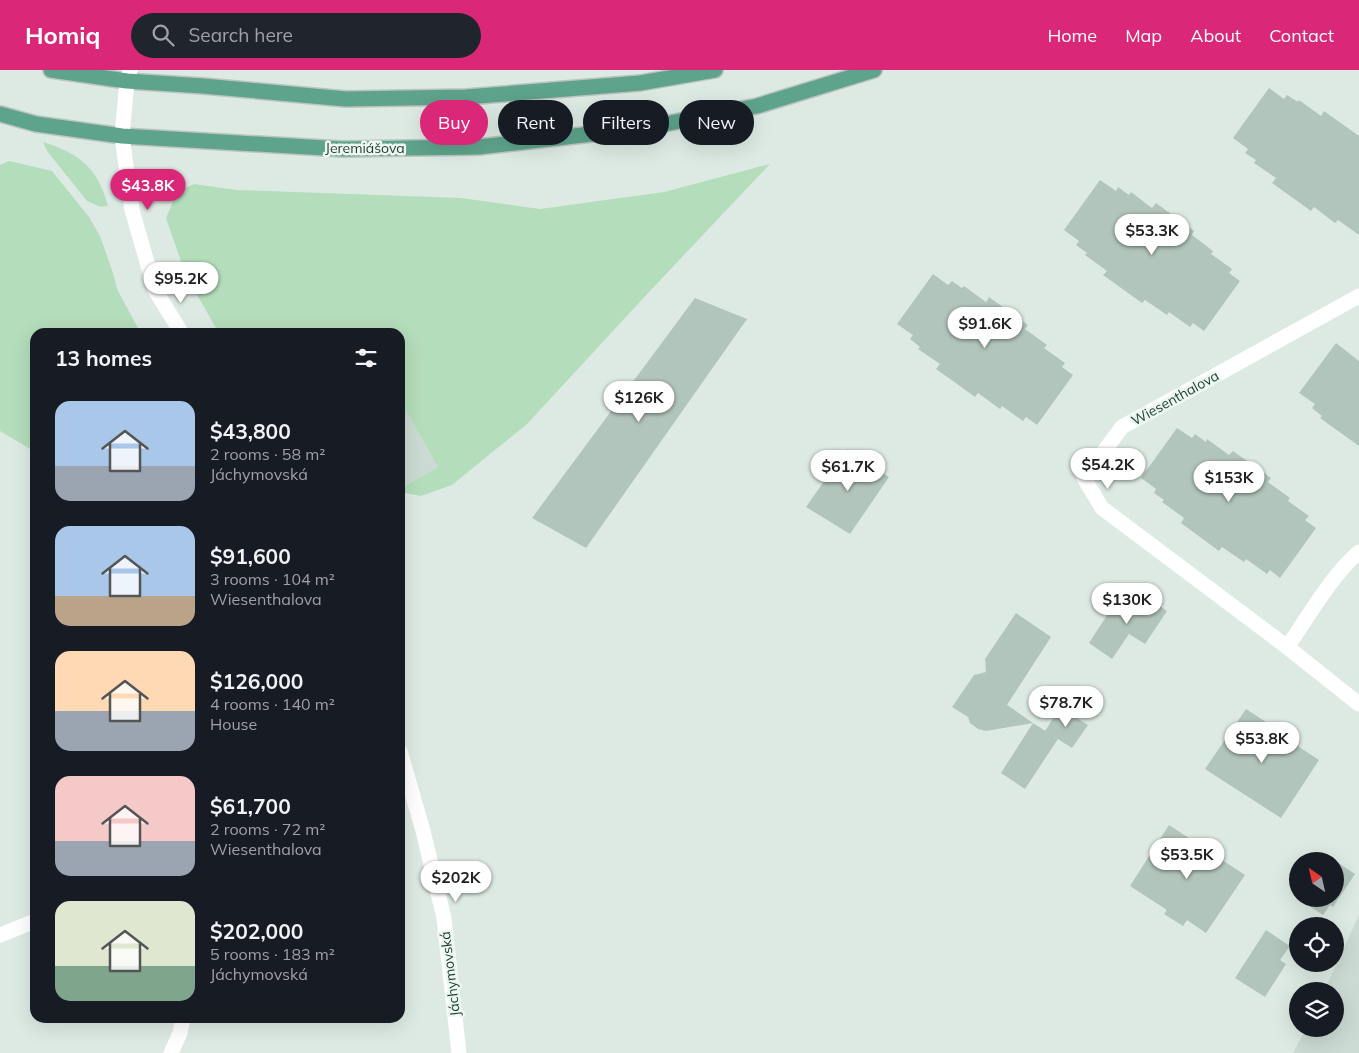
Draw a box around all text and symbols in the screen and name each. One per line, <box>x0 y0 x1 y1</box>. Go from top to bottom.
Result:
search box <box>131 13 481 58</box>
text: Homiq <box>25 20 101 50</box>
icon: search <box>149 21 177 49</box>
text: Search here <box>189 23 293 47</box>
text: Home <box>1047 24 1097 47</box>
text: Map <box>1125 24 1162 47</box>
text: About <box>1190 24 1241 47</box>
text: Contact <box>1269 24 1334 47</box>
chip: Buy <box>420 100 488 145</box>
chip: Rent <box>498 100 573 145</box>
chip: Filters <box>583 100 669 145</box>
chip: New <box>679 100 754 145</box>
street label: Jeremiášova <box>325 139 405 157</box>
pin: $43.8K <box>107 168 189 211</box>
text: $43.8K <box>121 175 175 195</box>
pin: $53.3K <box>1111 214 1193 256</box>
text: $53.3K <box>1125 220 1179 240</box>
pin: $95.2K <box>140 262 222 304</box>
text: $95.2K <box>154 268 208 288</box>
pin: $91.6K <box>944 306 1026 349</box>
text: $91.6K <box>958 313 1012 333</box>
icon: filters <box>352 344 380 372</box>
text: 13 homes <box>55 345 152 371</box>
street label: Wiesenthalova <box>1128 366 1222 430</box>
pin: $126K <box>604 380 674 423</box>
text: $126K <box>614 387 664 407</box>
text: $43,800 <box>210 418 291 444</box>
icon: home <box>95 421 155 481</box>
text: 2 rooms · 58 m² <box>210 444 325 464</box>
pin: $54.2K <box>1067 448 1149 490</box>
pin: $61.7K <box>807 450 889 492</box>
text: $54.2K <box>1081 454 1135 474</box>
text: $61.7K <box>821 456 875 476</box>
pin: $153K <box>1194 460 1264 503</box>
text: Jáchymovská <box>210 464 308 484</box>
text: $153K <box>1204 467 1254 487</box>
text: $91,600 <box>210 543 291 569</box>
icon: home <box>95 546 155 606</box>
text: 3 rooms · 104 m² <box>210 569 335 589</box>
pin: $130K <box>1092 582 1162 625</box>
text: Wiesenthalova <box>210 589 322 609</box>
text: $130K <box>1102 589 1152 609</box>
text: $126,000 <box>210 668 303 694</box>
icon: home <box>95 671 155 731</box>
pin: $78.7K <box>1025 686 1107 728</box>
text: $78.7K <box>1039 692 1093 712</box>
text: 4 rooms · 140 m² <box>210 694 335 714</box>
text: House <box>210 714 257 734</box>
pin: $53.8K <box>1221 722 1303 764</box>
text: $53.8K <box>1235 728 1289 748</box>
text: $61,700 <box>210 793 291 819</box>
icon: home <box>95 796 155 856</box>
text: 2 rooms · 72 m² <box>210 819 325 839</box>
pin: $53.5K <box>1146 838 1228 880</box>
text: Wiesenthalova <box>210 839 322 859</box>
text: $53.5K <box>1160 844 1214 864</box>
north arrow <box>1289 852 1344 908</box>
map controls <box>1289 852 1344 1037</box>
pin: $202K <box>421 860 491 903</box>
text: $202K <box>431 867 481 887</box>
button: locate <box>1289 917 1344 972</box>
text: $202,000 <box>210 918 303 944</box>
icon: home <box>95 921 155 981</box>
street label: Jáchymovská <box>436 930 464 1018</box>
text: 5 rooms · 183 m² <box>210 944 335 964</box>
text: Jáchymovská <box>210 964 308 984</box>
button: layers <box>1289 982 1344 1037</box>

